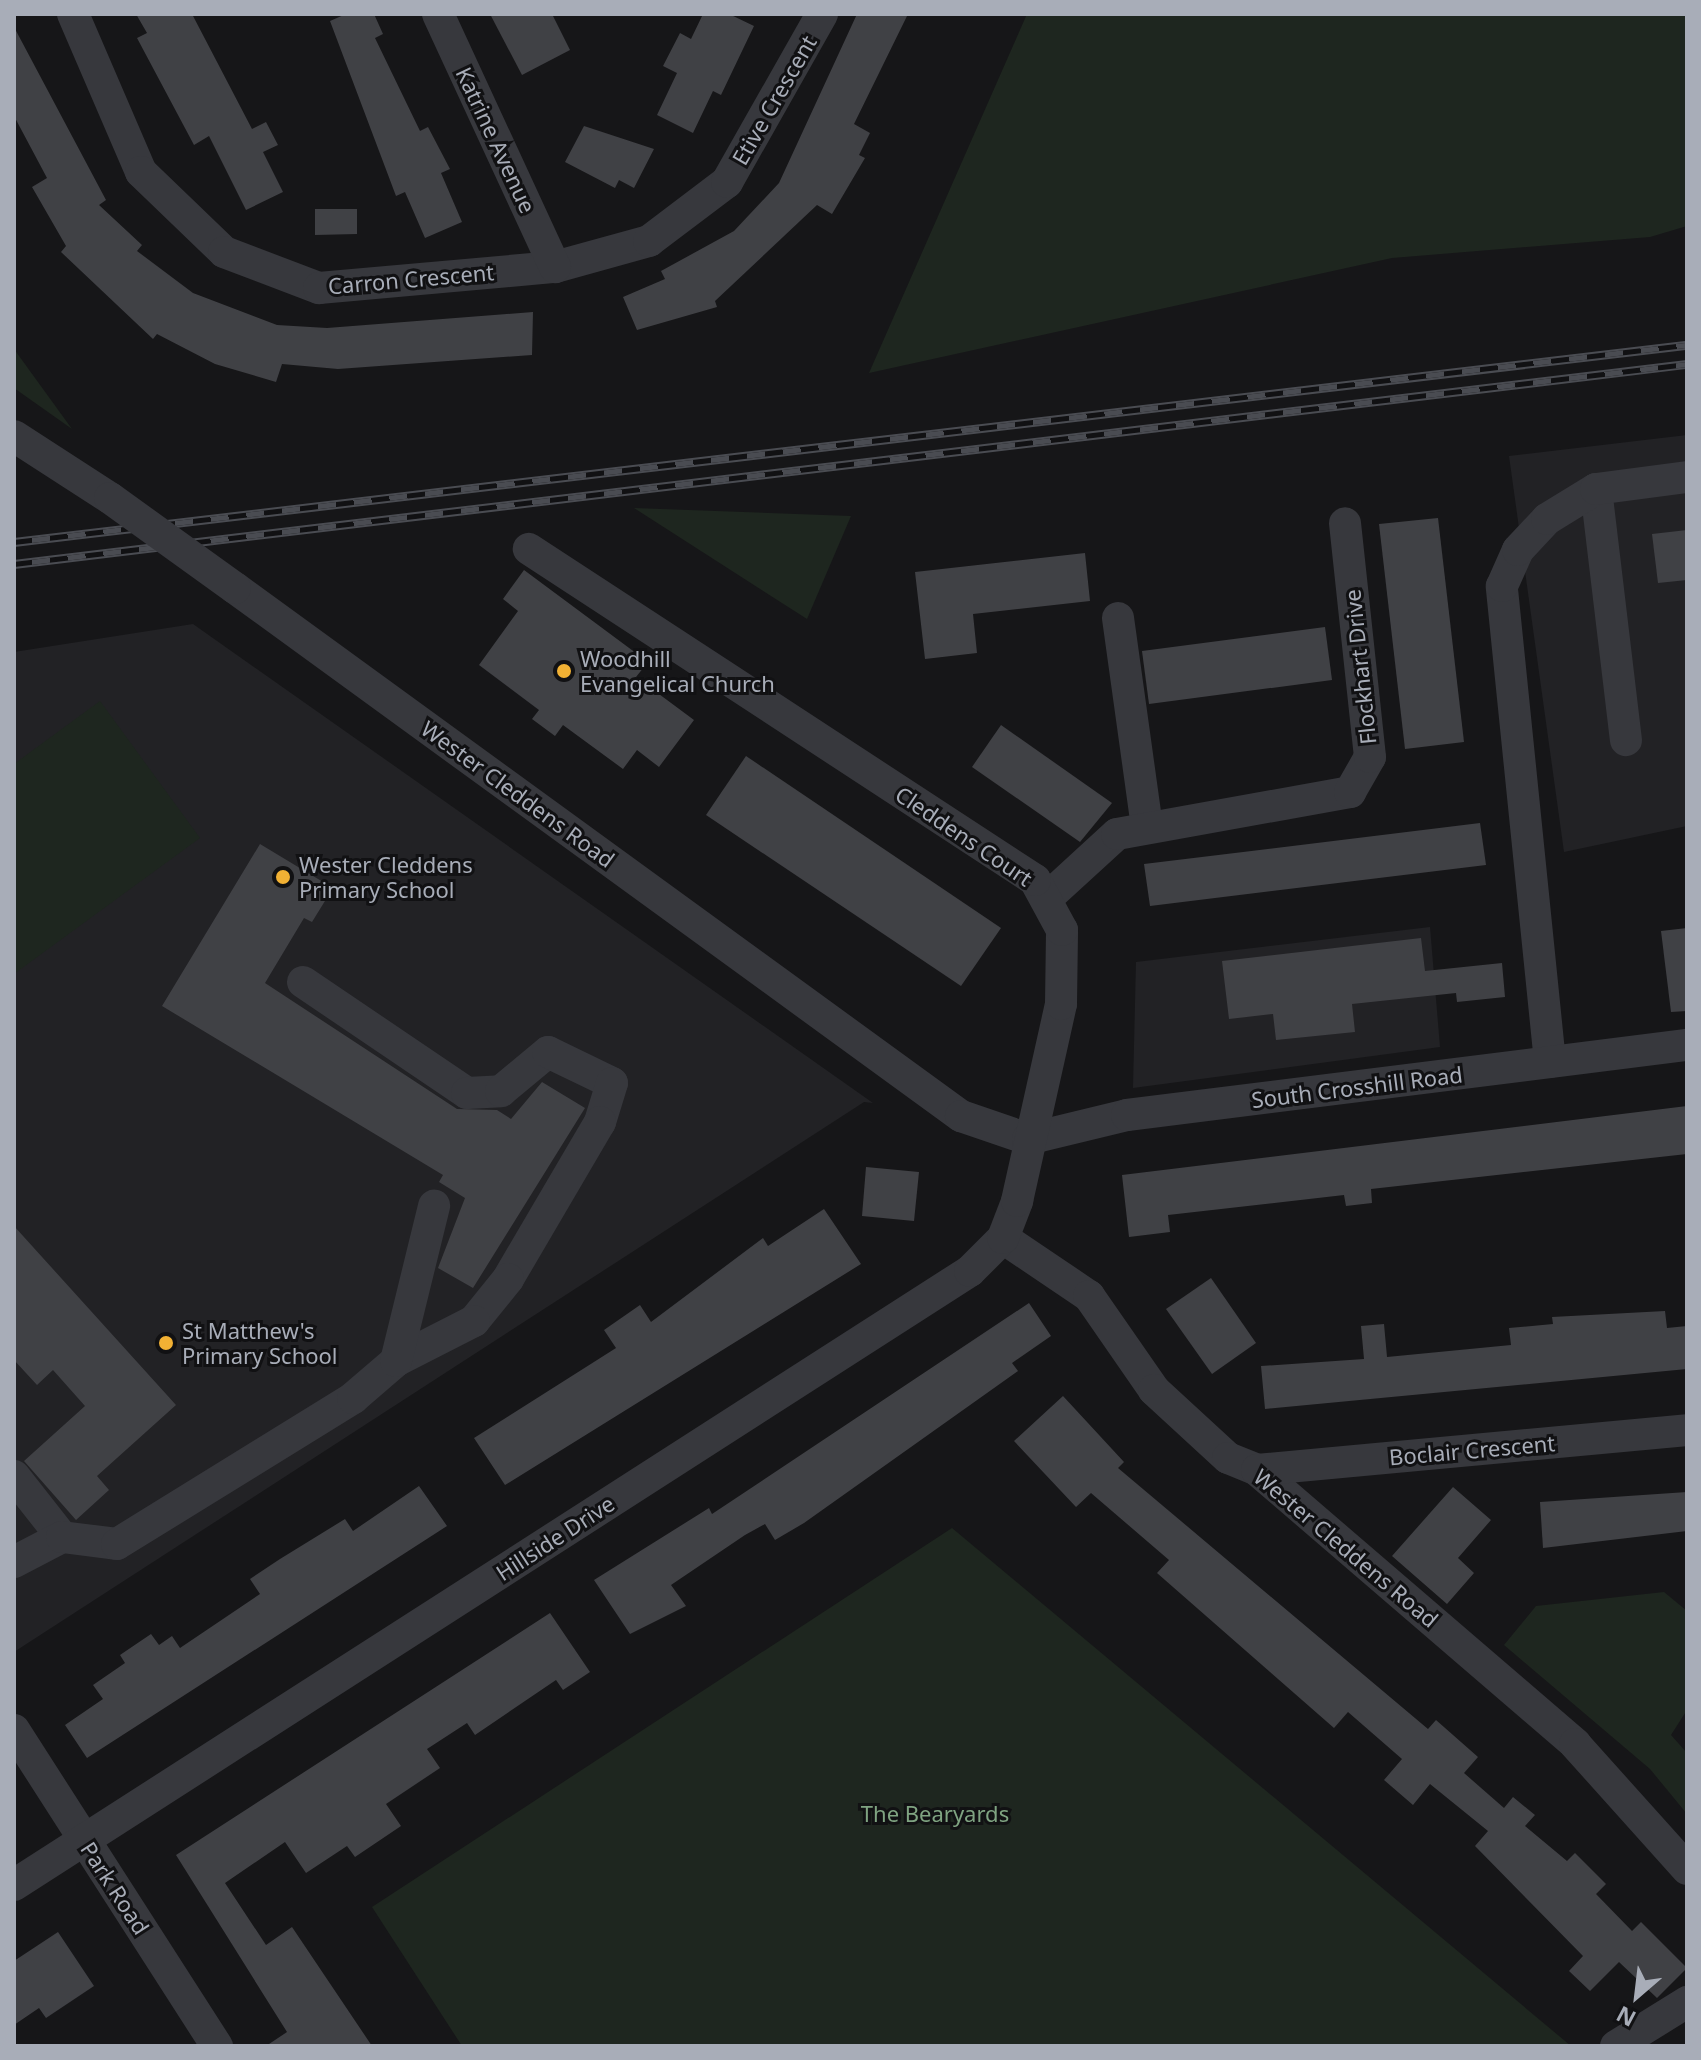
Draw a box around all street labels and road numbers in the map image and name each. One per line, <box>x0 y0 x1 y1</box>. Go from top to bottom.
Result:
street label: Etive Crescent <box>726 31 822 169</box>
street label: Katrine Avenue <box>451 63 541 217</box>
street label: Carron Crescent <box>327 259 495 299</box>
street label: Flockhart Drive <box>1339 588 1381 746</box>
street label: Wester Cleddens Road <box>416 715 620 873</box>
street label: Cleddens Court <box>891 781 1037 891</box>
street label: South Crosshill Road <box>1250 1061 1464 1113</box>
street label: Boclair Crescent <box>1388 1430 1556 1470</box>
street label: Wester Cleddens Road <box>1249 1463 1443 1633</box>
street label: Hillside Drive <box>491 1490 619 1586</box>
street label: Park Road <box>75 1837 155 1939</box>

